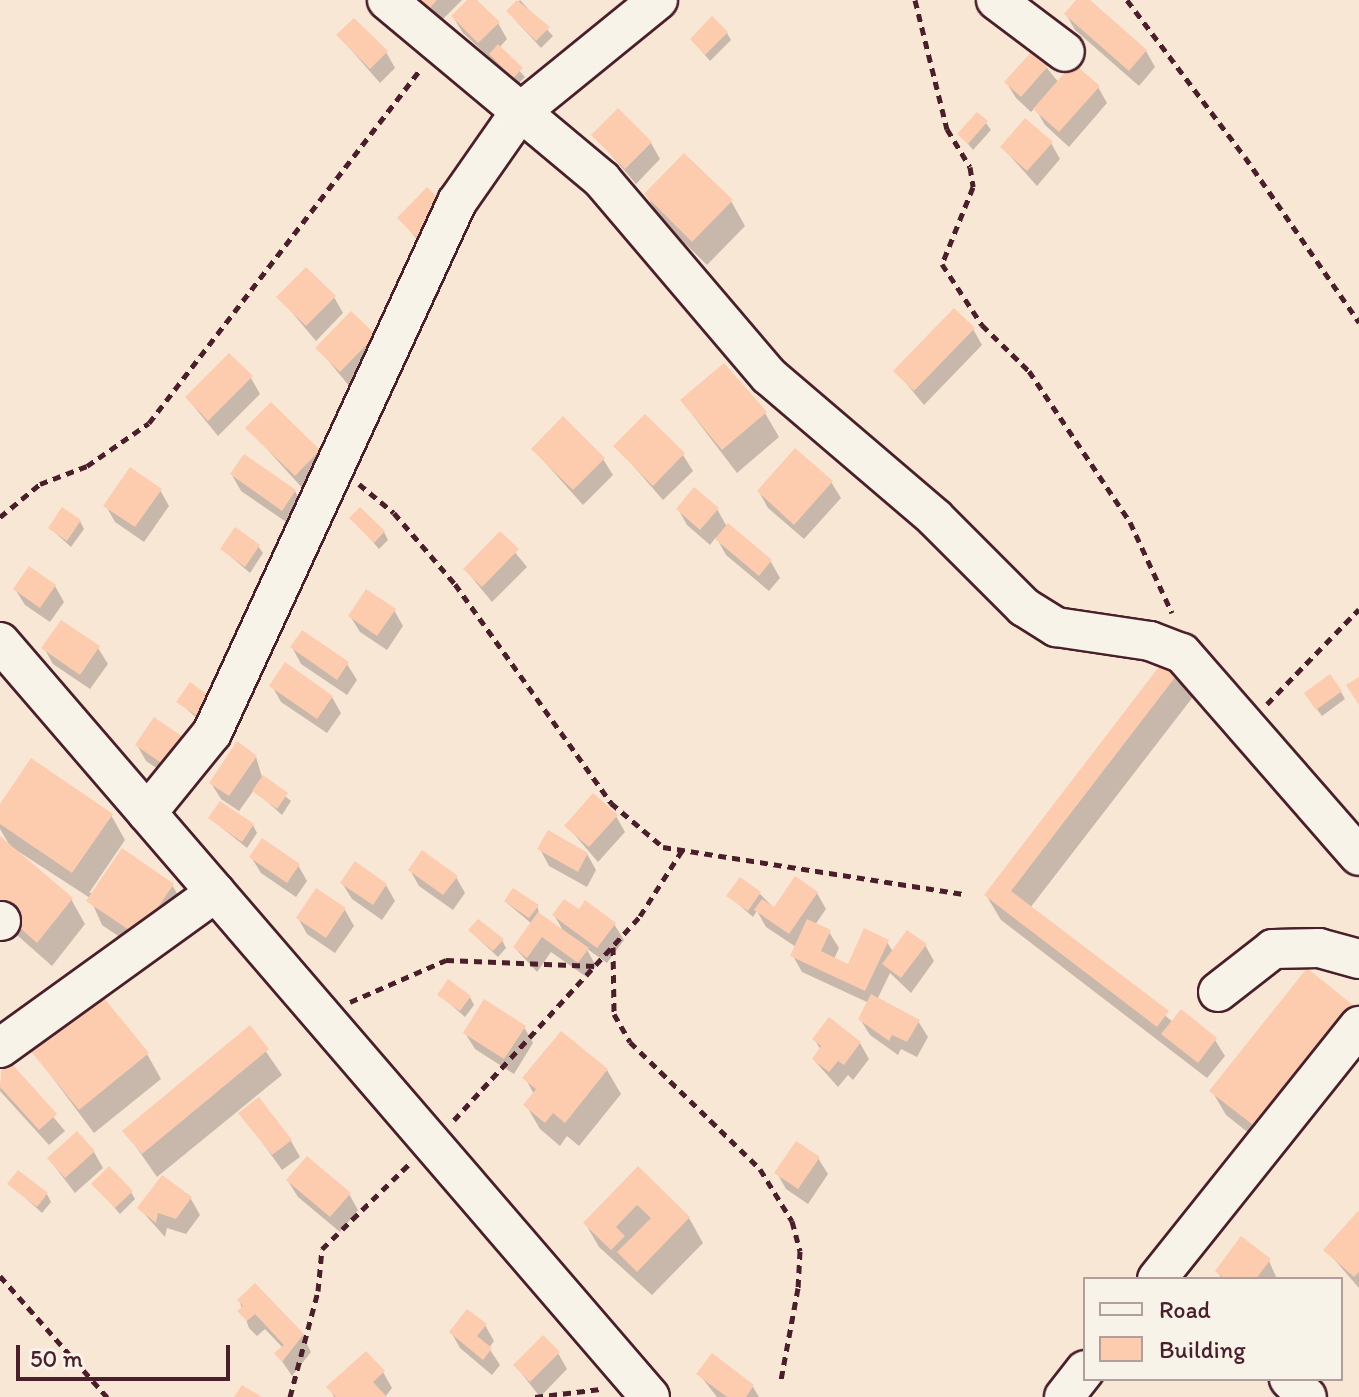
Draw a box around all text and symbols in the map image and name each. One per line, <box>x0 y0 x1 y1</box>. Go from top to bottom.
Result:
legend <box>1083 1277 1343 1381</box>
text: Road <box>1159 1295 1211 1324</box>
scale bar <box>20 1329 234 1379</box>
text: Building <box>1159 1335 1246 1364</box>
text: 50 m <box>30 1344 83 1373</box>

